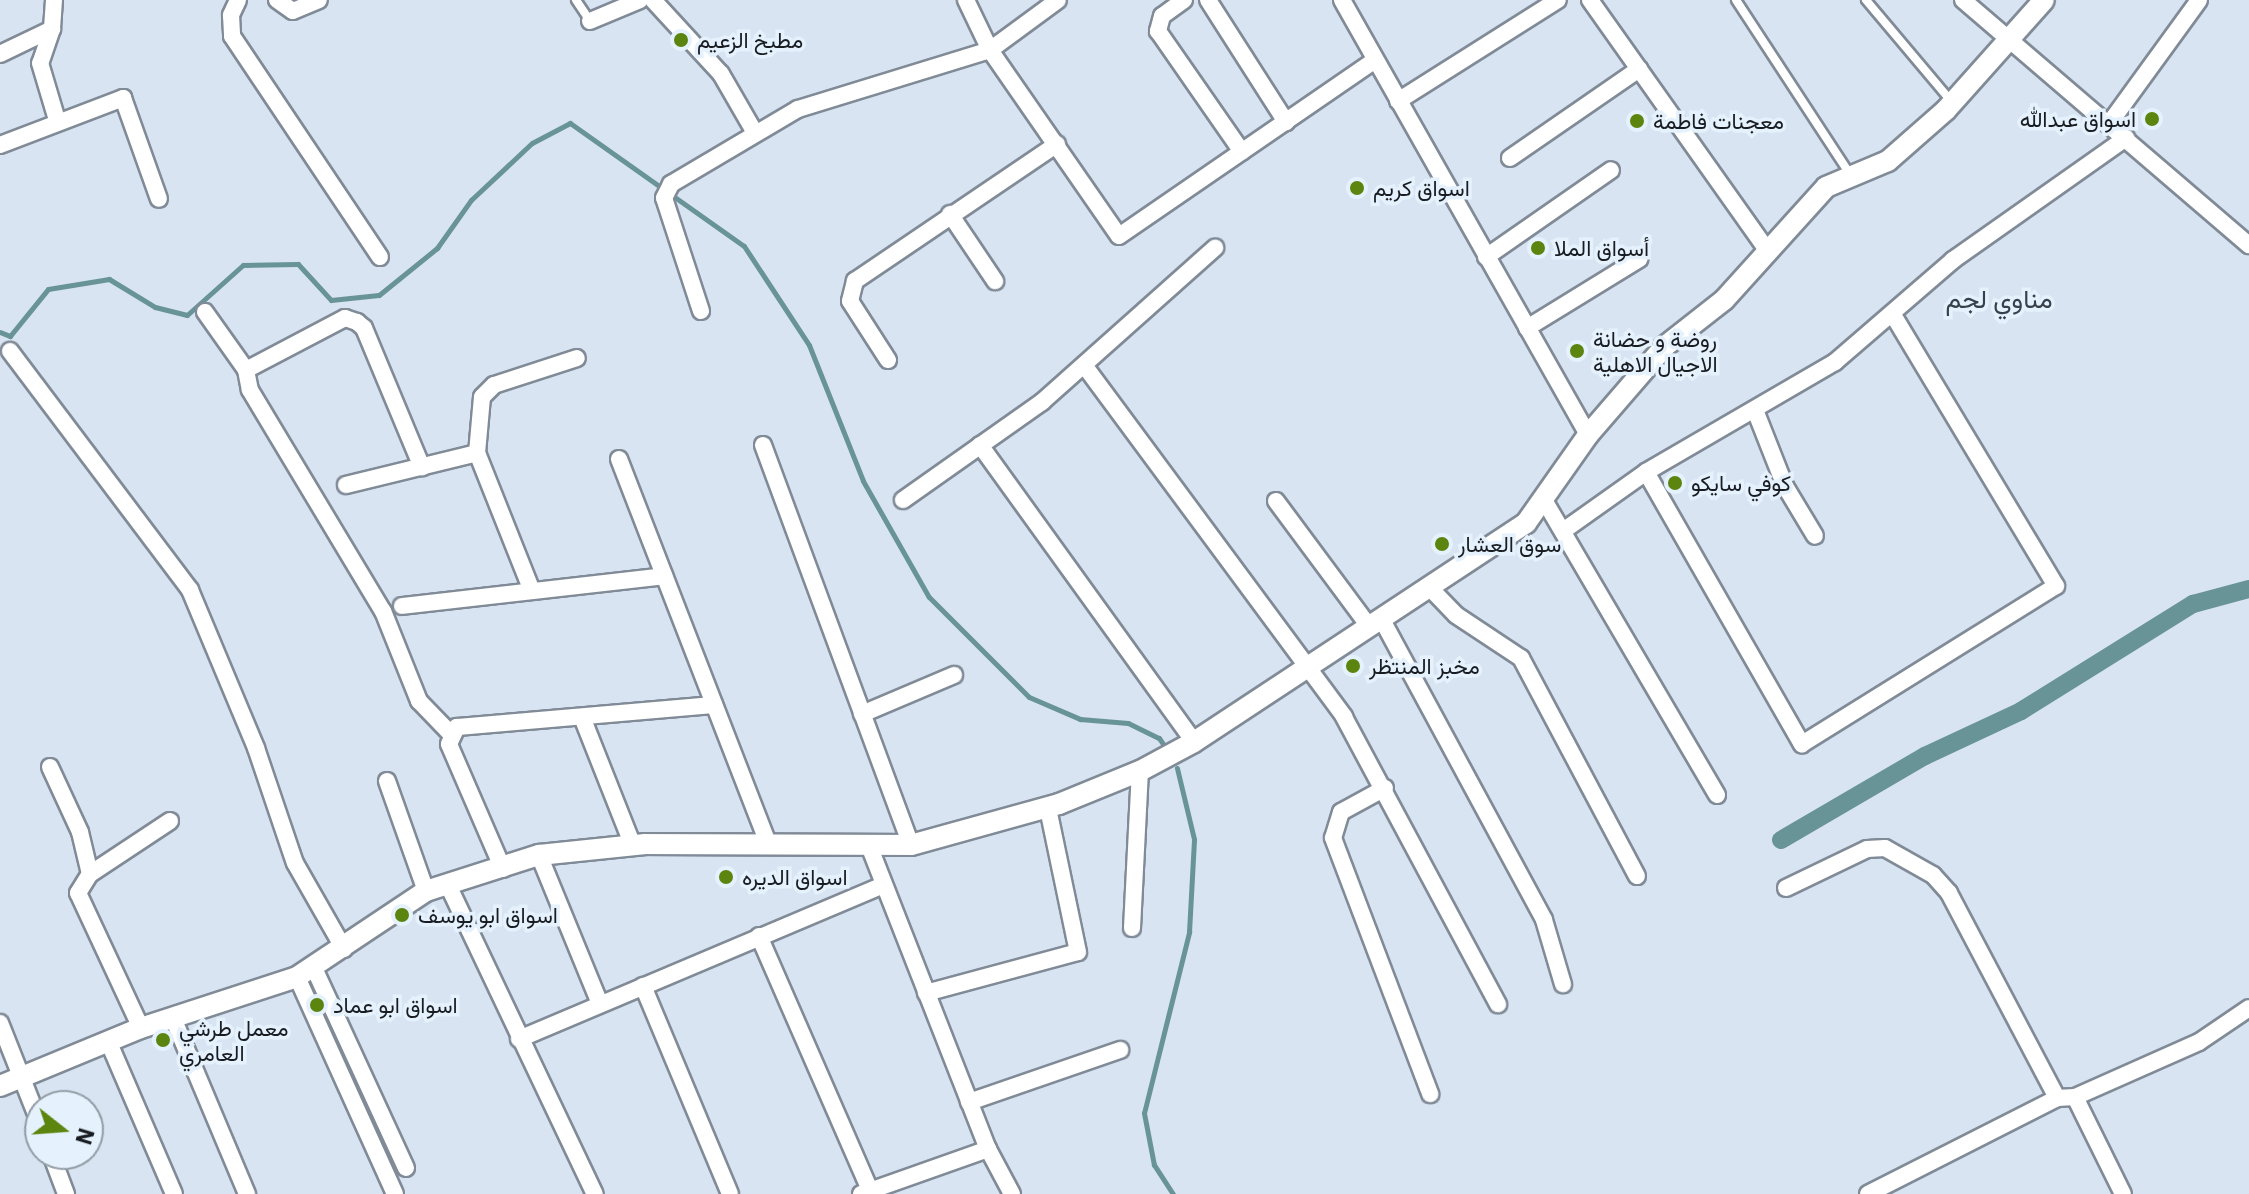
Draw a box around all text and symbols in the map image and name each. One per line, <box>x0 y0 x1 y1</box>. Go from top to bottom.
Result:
place label: مطبخ الزعيم <box>697 27 803 53</box>
marker: مطبخ الزعيم <box>672 31 690 49</box>
place label: اسواق عبدالله <box>2020 106 2136 132</box>
place label: معجنات فاطمة <box>1653 108 1784 134</box>
marker: اسواق عبدالله <box>2143 110 2161 128</box>
marker: معجنات فاطمة <box>1628 112 1646 130</box>
place label: اسواق كريم <box>1373 175 1470 201</box>
marker: اسواق كريم <box>1348 179 1366 197</box>
place label: أسواق الملا <box>1554 235 1649 261</box>
marker: أسواق الملا <box>1529 239 1547 257</box>
district label: مناوي لجم <box>1945 283 2053 315</box>
place label: روضة و حضانة الاجيال الاهلية <box>1593 325 1718 376</box>
marker: روضة و حضانة الاجيال الاهلية <box>1568 342 1586 360</box>
place label: كوفي سايكو <box>1691 470 1791 496</box>
marker: كوفي سايكو <box>1666 474 1684 492</box>
place label: سوق العشار <box>1458 531 1561 557</box>
marker: سوق العشار <box>1433 535 1451 553</box>
place label: مخبز المنتظر <box>1369 653 1480 679</box>
marker: مخبز المنتظر <box>1344 657 1362 675</box>
place label: اسواق الديره <box>742 864 848 890</box>
marker: اسواق الديره <box>717 868 735 886</box>
place label: اسواق ابو يوسف <box>418 902 558 928</box>
marker: اسواق ابو يوسف <box>393 906 411 924</box>
place label: اسواق ابو عماد <box>333 992 458 1018</box>
marker: اسواق ابو عماد <box>308 996 326 1014</box>
place label: معمل طرشي العامري <box>179 1014 289 1066</box>
marker: معمل طرشي العامري <box>154 1031 172 1049</box>
north arrow <box>24 1090 104 1170</box>
text: N <box>69 1125 102 1148</box>

